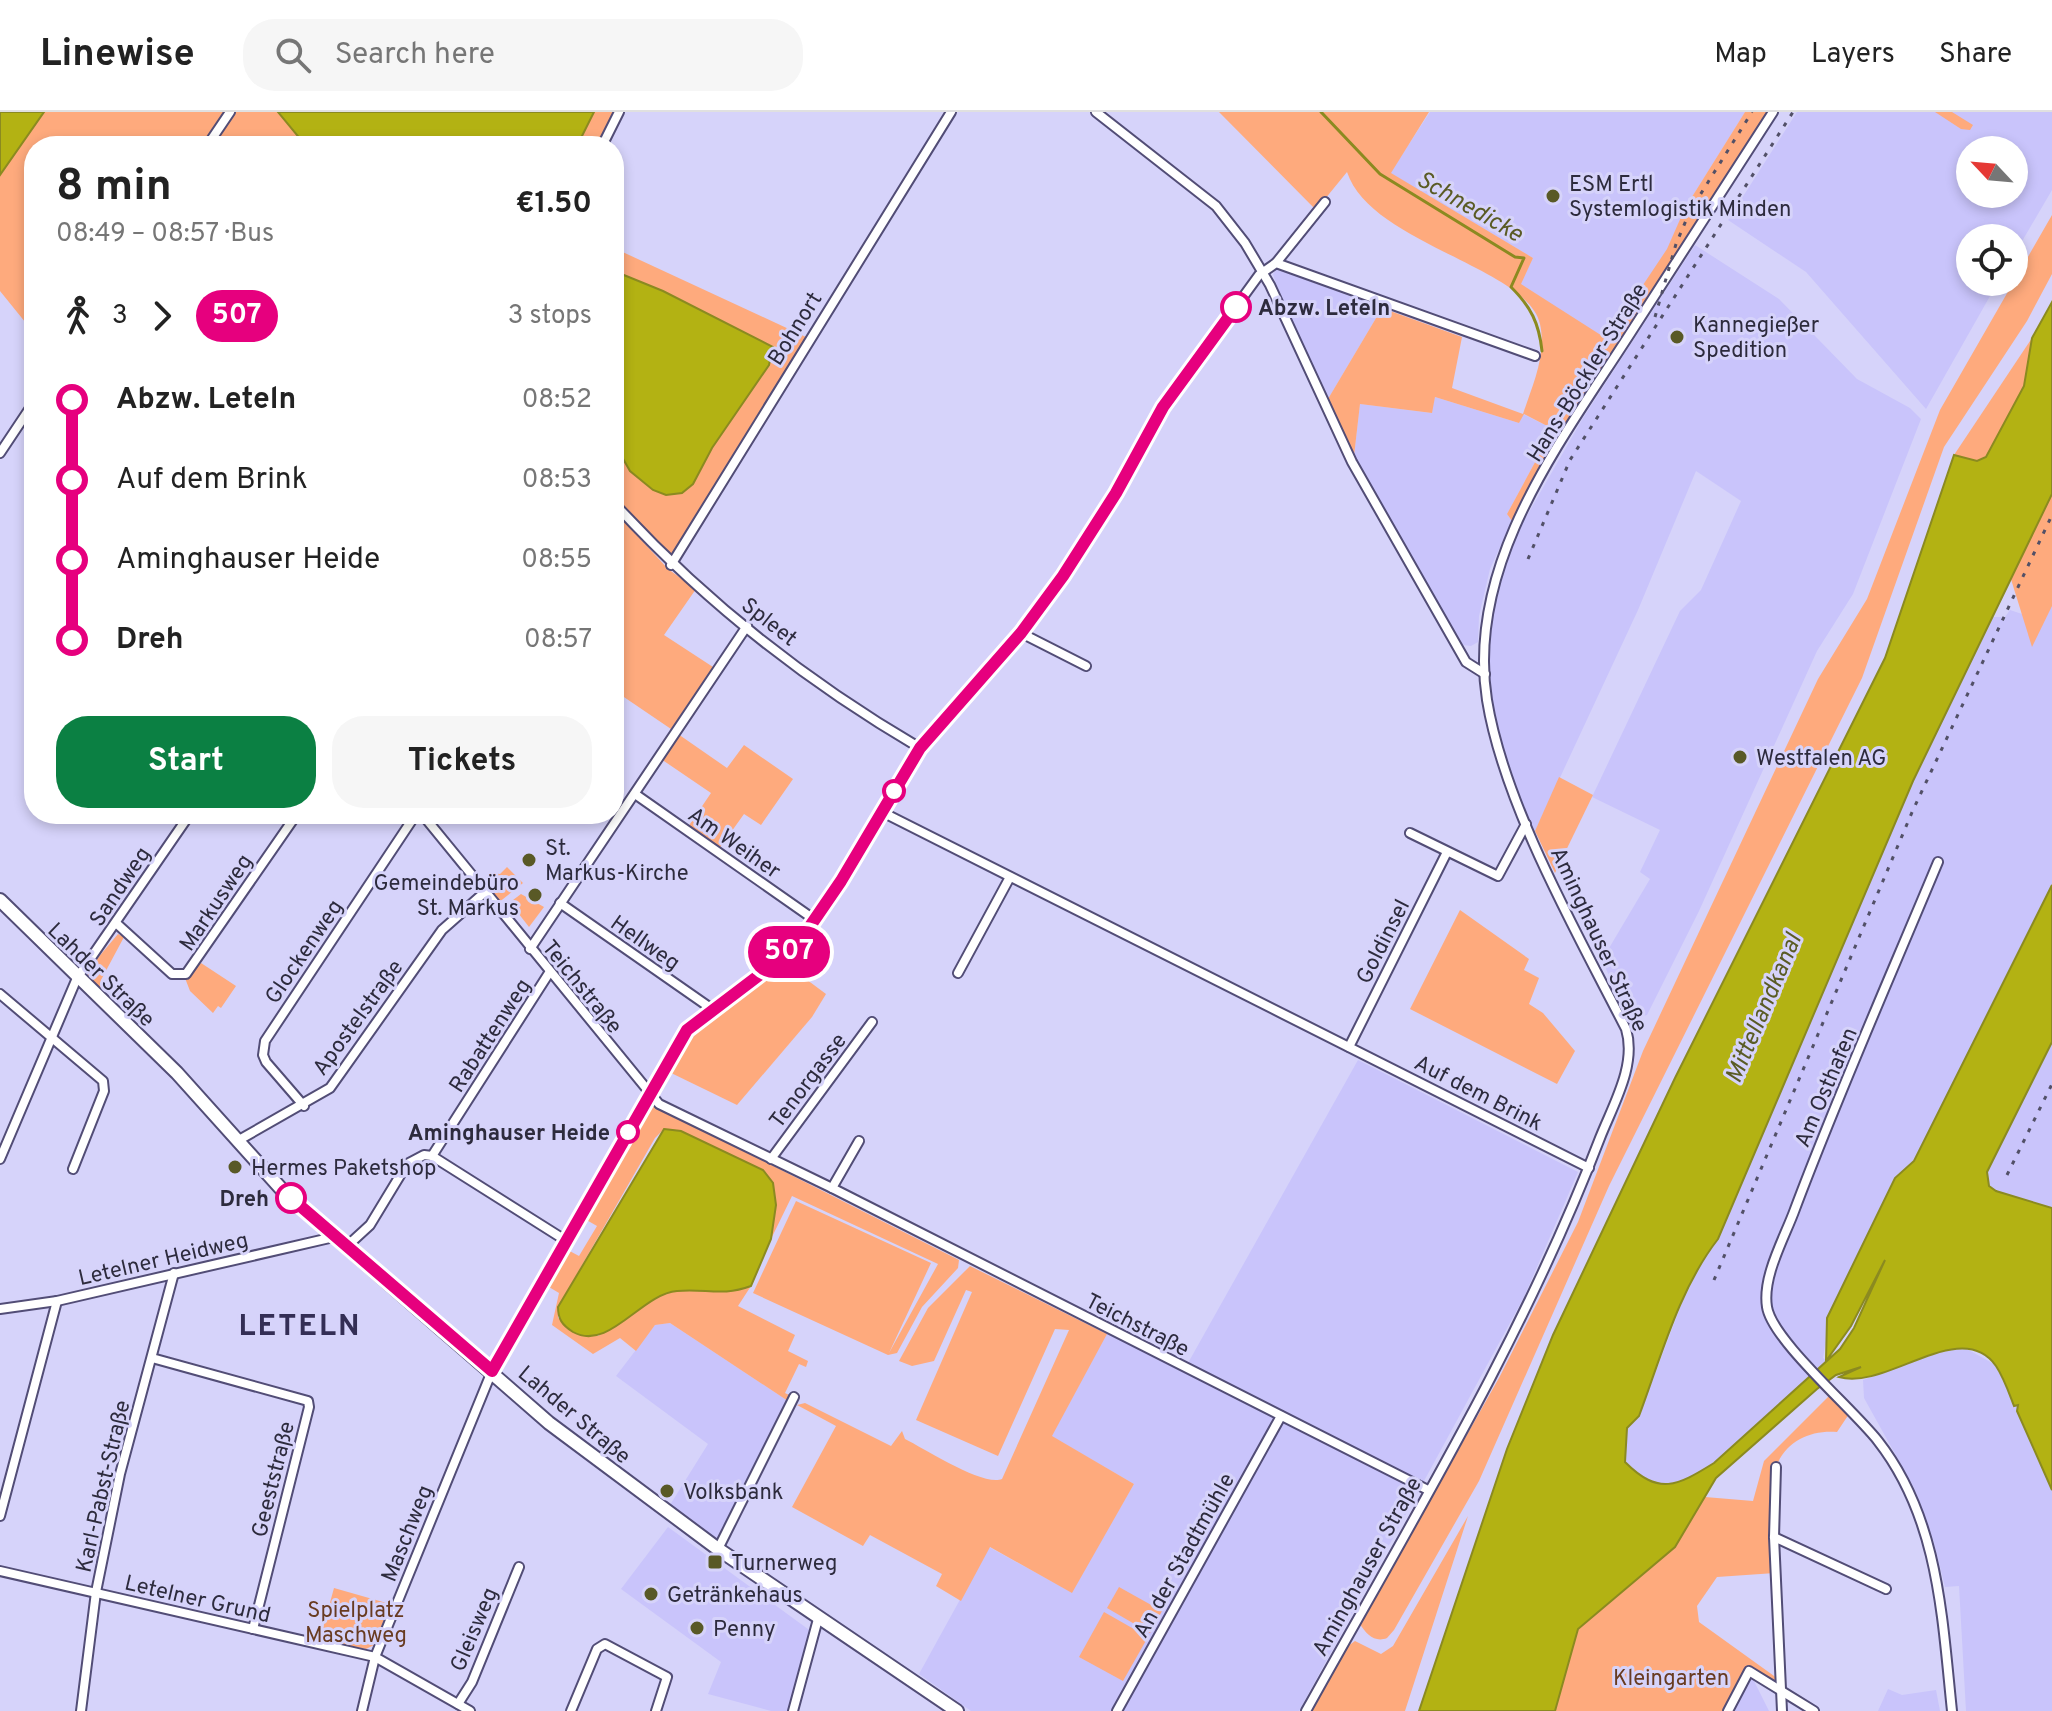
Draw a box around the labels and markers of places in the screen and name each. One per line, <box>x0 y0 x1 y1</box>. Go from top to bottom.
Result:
place label: ESM Ertl Systemlogistik Minden <box>1569 172 1791 224</box>
marker: ESM Ertl Systemlogistik Minden <box>1544 187 1562 205</box>
marker: Abzw. Leteln <box>1221 292 1251 322</box>
place label: Abzw. Leteln <box>1258 296 1390 323</box>
place label: Kannegießer Spedition <box>1693 313 1820 365</box>
marker: Kannegießer Spedition <box>1668 328 1686 346</box>
place label: Westfalen AG <box>1756 746 1886 773</box>
marker: Westfalen AG <box>1731 748 1749 766</box>
unlabelled marker <box>883 780 905 802</box>
place label: St. Markus-Kirche <box>545 836 689 888</box>
marker: St. Markus-Kirche <box>520 851 538 869</box>
place label: Gemeindebüro St. Markus <box>373 871 519 923</box>
marker: Gemeindebüro St. Markus <box>526 886 544 904</box>
place label: Aminghauser Heide <box>408 1121 610 1148</box>
marker: Aminghauser Heide <box>617 1121 639 1143</box>
place label: Hermes Paketshop <box>251 1156 436 1183</box>
marker: Hermes Paketshop <box>226 1158 244 1176</box>
marker: Dreh <box>276 1183 306 1213</box>
place label: Dreh <box>219 1187 269 1214</box>
place label: Volksbank <box>683 1480 783 1507</box>
marker: Volksbank <box>658 1482 676 1500</box>
place label: Turnerweg <box>731 1551 837 1578</box>
marker: Turnerweg <box>706 1553 724 1571</box>
place label: Getränkehaus <box>667 1583 803 1610</box>
marker: Getränkehaus <box>642 1585 660 1603</box>
place label: Penny <box>713 1617 776 1644</box>
marker: Penny <box>688 1619 706 1637</box>

